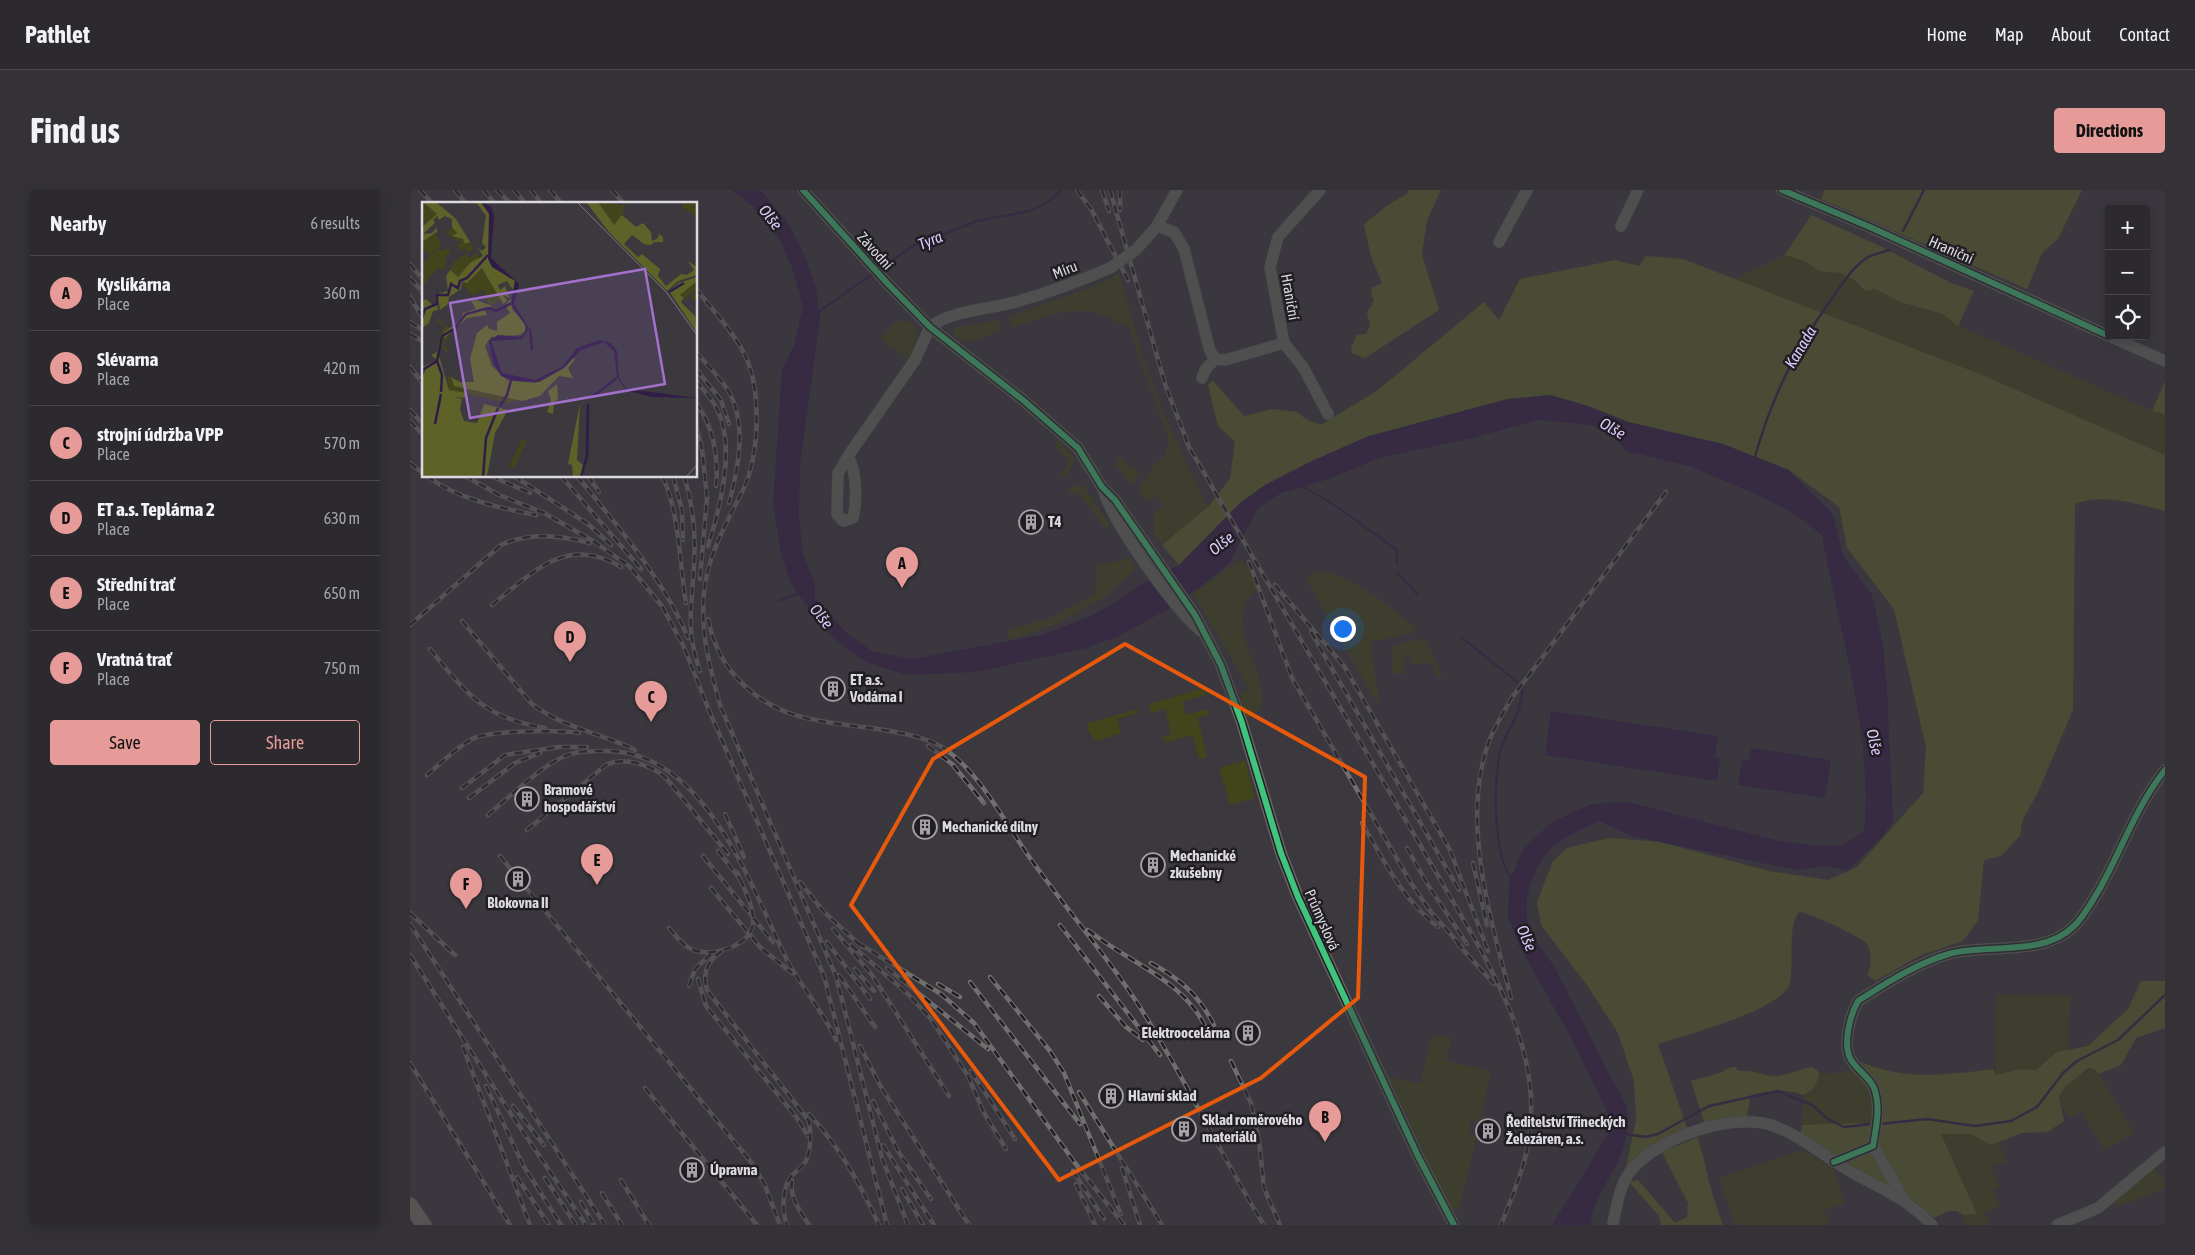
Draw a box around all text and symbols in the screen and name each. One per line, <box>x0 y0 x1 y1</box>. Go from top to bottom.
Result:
text: Pathlet <box>25 21 90 48</box>
text: Home <box>1927 24 1967 45</box>
text: Map <box>1995 24 2024 45</box>
text: About <box>2052 24 2091 45</box>
text: Contact <box>2119 24 2170 45</box>
button: Directions <box>2054 108 2165 153</box>
text: Find us <box>30 110 120 150</box>
water label: Olše <box>756 201 786 233</box>
inset map <box>422 202 698 478</box>
map controls <box>2105 205 2150 340</box>
button: + <box>2105 205 2150 250</box>
text: Nearby <box>50 211 106 235</box>
text: 6 results <box>310 214 360 232</box>
water label: Tyra <box>915 227 946 254</box>
street label: Závodní <box>854 228 897 273</box>
street label: Hraniční <box>1926 232 1977 267</box>
button: − <box>2105 250 2150 295</box>
street label: Míru <box>1050 257 1080 282</box>
street label: Hraniční <box>1278 272 1303 322</box>
text: Kyslíkárna <box>97 273 171 295</box>
text: A <box>62 284 70 302</box>
text: 360 m <box>324 284 360 302</box>
text: Place <box>97 295 130 313</box>
button: locate <box>2105 295 2150 340</box>
water label: Kanada <box>1781 323 1820 371</box>
text: Slévarna <box>97 348 158 370</box>
text: B <box>62 359 70 377</box>
text: 420 m <box>324 359 360 377</box>
text: Place <box>97 370 130 388</box>
water label: Olše <box>1597 414 1629 442</box>
text: strojní údržba VPP <box>97 423 223 445</box>
text: C <box>62 434 70 452</box>
text: 570 m <box>324 434 360 452</box>
text: Place <box>97 445 130 463</box>
text: ET a.s. Teplárna 2 <box>97 498 215 520</box>
text: D <box>62 509 70 527</box>
text: 630 m <box>324 509 360 527</box>
building icon: T4 <box>1018 509 1044 535</box>
place label: T4 <box>1048 513 1062 530</box>
text: Place <box>97 520 130 538</box>
water label: Olše <box>1205 528 1237 558</box>
pin: A <box>886 547 918 588</box>
text: Střední trať <box>97 573 175 595</box>
text: E <box>63 584 69 602</box>
text: 650 m <box>324 584 360 602</box>
text: Place <box>97 595 130 613</box>
water label: Olše <box>807 600 837 632</box>
your location <box>1330 616 1356 642</box>
pin: D <box>554 621 586 662</box>
text: Vratná trať <box>97 648 172 670</box>
text: F <box>63 659 69 677</box>
text: 750 m <box>324 659 360 677</box>
text: Place <box>97 670 130 688</box>
place label: ET a.s. Vodárna I <box>849 671 903 705</box>
building icon: ET a.s. Vodárna I <box>820 676 846 702</box>
pin: C <box>635 681 667 722</box>
button: Save <box>50 720 200 765</box>
button: Share <box>210 720 360 765</box>
water label: Olše <box>1863 727 1887 757</box>
place label: Bramové hospodářství <box>544 781 616 815</box>
building icon: Bramové hospodářství <box>514 786 540 812</box>
building icon: Mechanické dílny <box>912 814 938 840</box>
place label: Mechanické dílny <box>942 818 1039 835</box>
pin: E <box>581 844 613 885</box>
place label: Mechanické zkušebny <box>1170 847 1236 881</box>
building icon: Mechanické zkušebny <box>1140 852 1166 878</box>
building icon: Blokovna II <box>505 866 531 892</box>
pin: F <box>450 868 482 909</box>
street label: Průmyslová <box>1301 887 1343 953</box>
place label: Blokovna II <box>487 894 549 911</box>
water label: Olše <box>1513 922 1541 954</box>
building icon: Elektroocelárna <box>1235 1020 1261 1046</box>
place label: Elektroocelárna <box>1142 1024 1230 1041</box>
building icon: Hlavní sklad <box>1098 1083 1124 1109</box>
place label: Hlavní sklad <box>1128 1087 1197 1104</box>
pin: B <box>1309 1101 1341 1142</box>
place label: Sklad roměrového materiálů <box>1202 1111 1303 1145</box>
place label: Ředitelství Třineckých Železáren, a.s. <box>1506 1113 1626 1147</box>
building icon: Sklad roměrového materiálů <box>1171 1116 1197 1142</box>
building icon: Ředitelství Třineckých Železáren, a.s. <box>1475 1118 1501 1144</box>
building icon: Úpravna <box>679 1157 705 1183</box>
place label: Úpravna <box>710 1161 758 1178</box>

